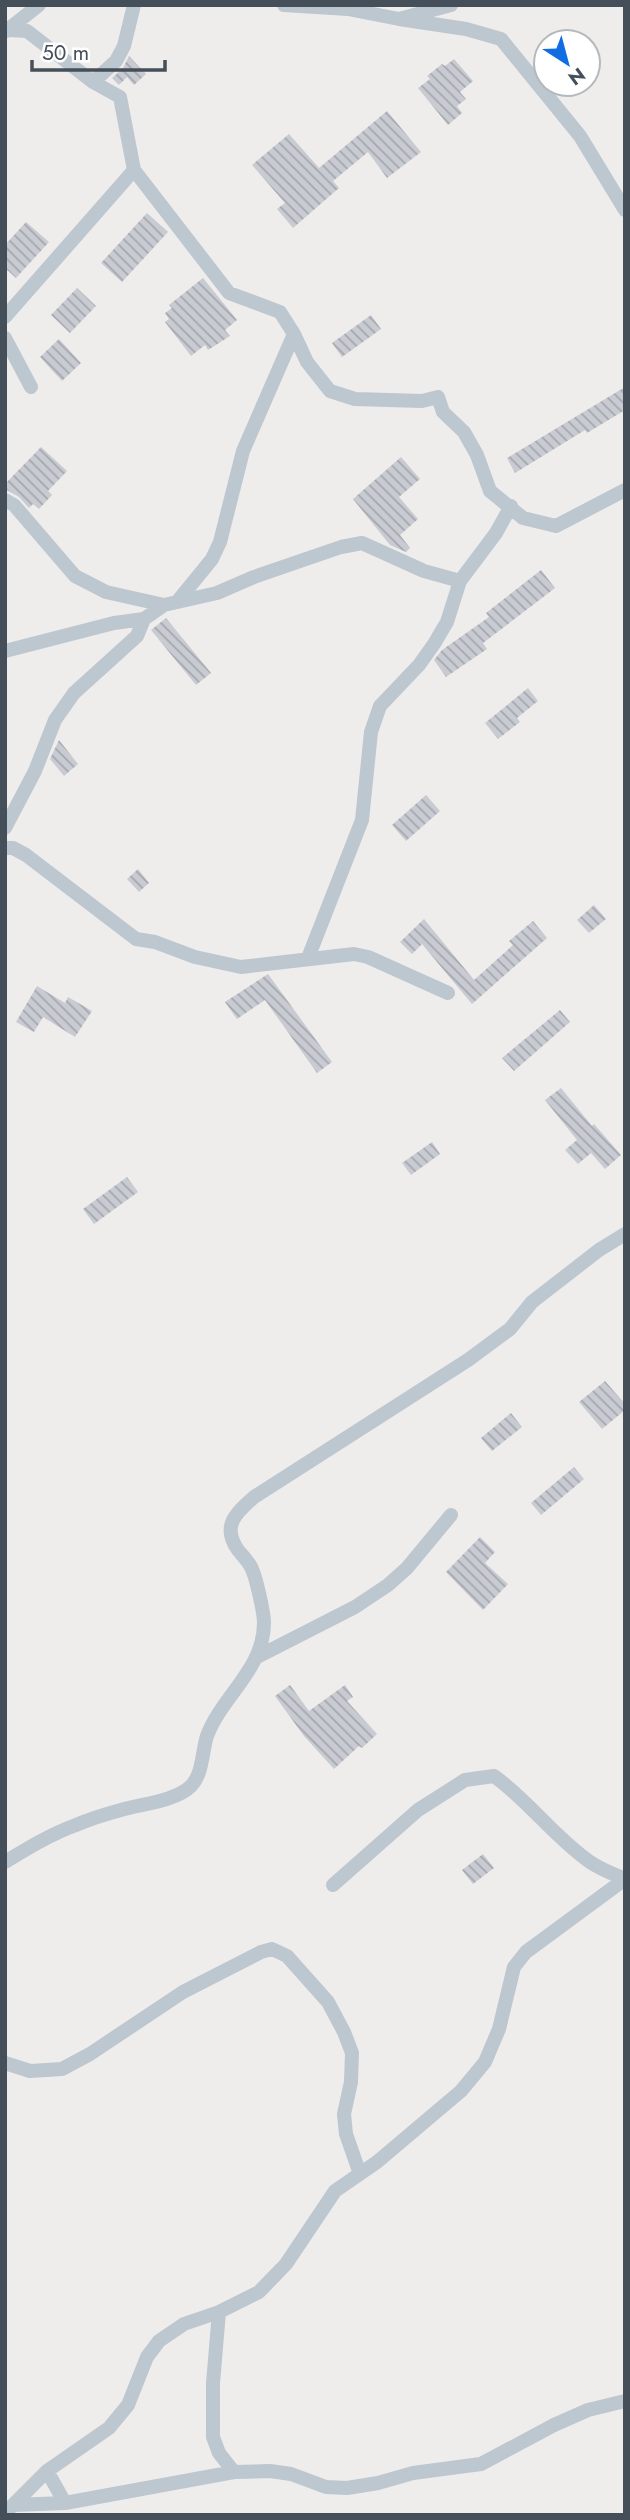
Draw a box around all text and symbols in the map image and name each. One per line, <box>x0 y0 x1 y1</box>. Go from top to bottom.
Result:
scale bar <box>32 28 164 72</box>
north arrow <box>532 28 602 98</box>
text: 50 m <box>42 38 89 68</box>
text: N <box>563 61 591 92</box>

